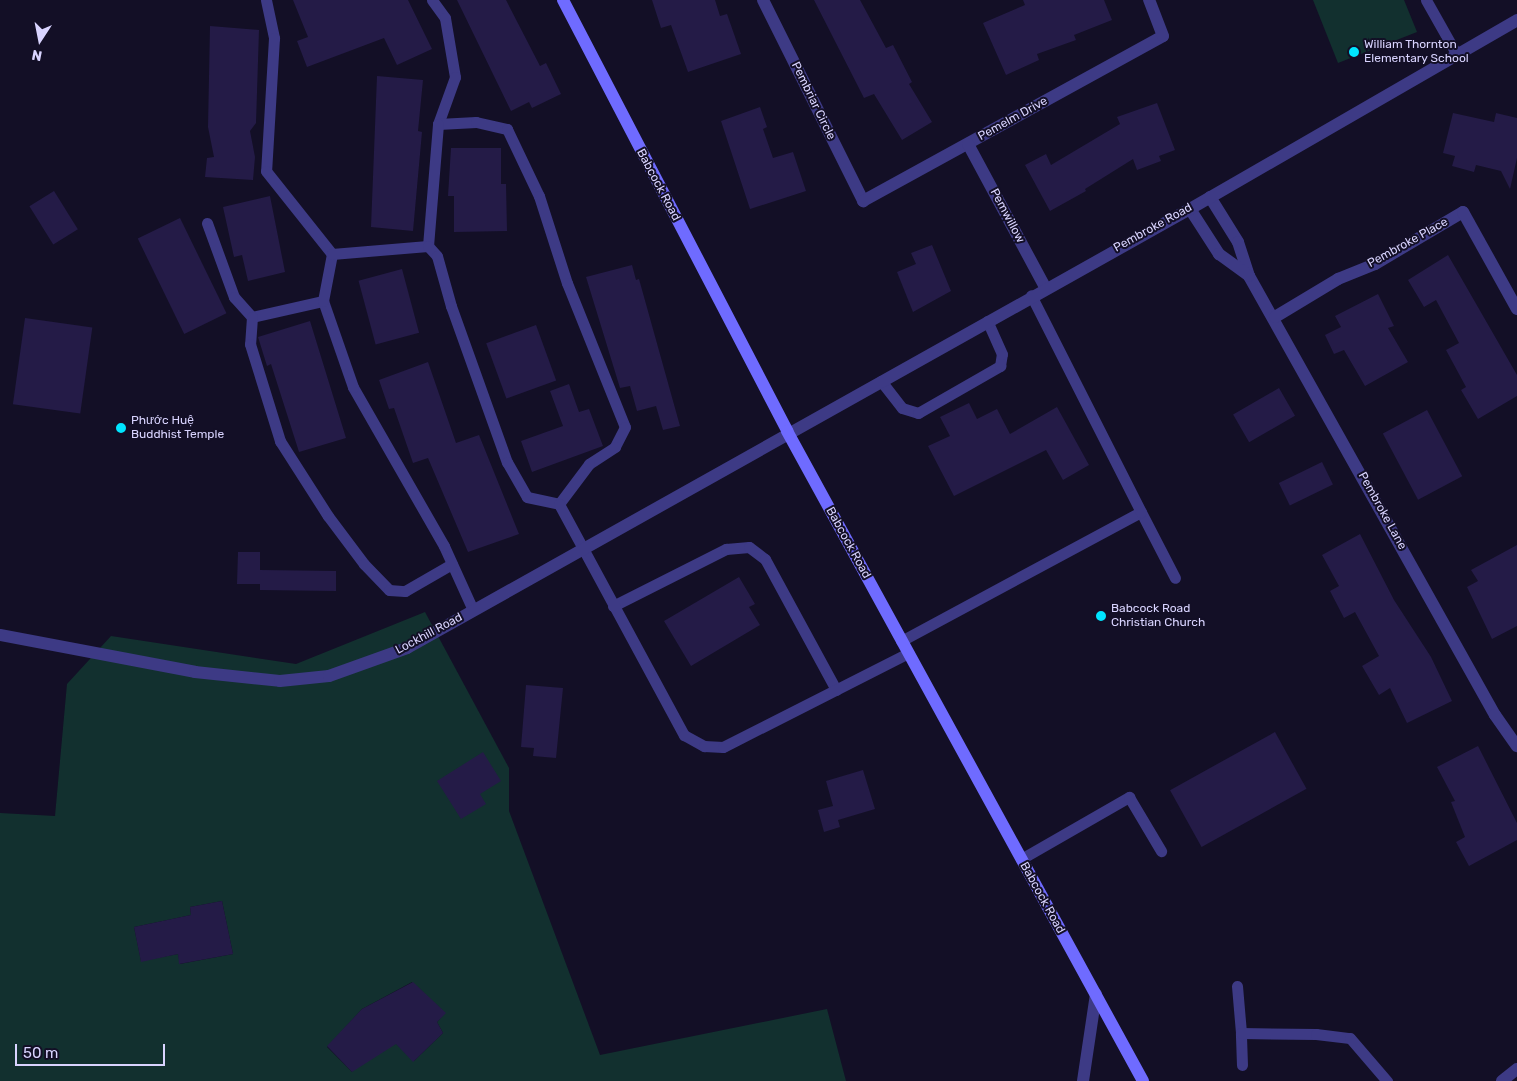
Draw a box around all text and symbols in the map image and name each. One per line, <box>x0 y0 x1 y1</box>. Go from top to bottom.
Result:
north arrow <box>15 15 65 65</box>
place label: William Thornton Elementary School <box>1364 38 1469 66</box>
text: N <box>30 46 44 65</box>
marker: William Thornton Elementary School <box>1348 46 1360 58</box>
street label: Pembriar Circle <box>788 59 838 143</box>
street label: Pemelm Drive <box>976 94 1050 144</box>
street label: Babcock Road <box>633 147 683 223</box>
street label: Pemwillow <box>987 186 1027 246</box>
street label: Pembroke Road <box>1111 200 1195 256</box>
street label: Pembroke Place <box>1365 215 1451 271</box>
place label: Phước Huệ Buddhist Temple <box>131 414 224 442</box>
marker: Phước Huệ Buddhist Temple <box>115 422 127 434</box>
street label: Pembroke Lane <box>1355 470 1409 552</box>
street label: Babcock Road <box>822 505 874 581</box>
place label: Babcock Road Christian Church <box>1111 602 1205 630</box>
street label: Lockhill Road <box>393 610 465 658</box>
marker: Babcock Road Christian Church <box>1095 610 1107 622</box>
street label: Babcock Road <box>1016 860 1068 936</box>
scale bar <box>18 1034 168 1066</box>
text: 50 m <box>23 1044 58 1062</box>

